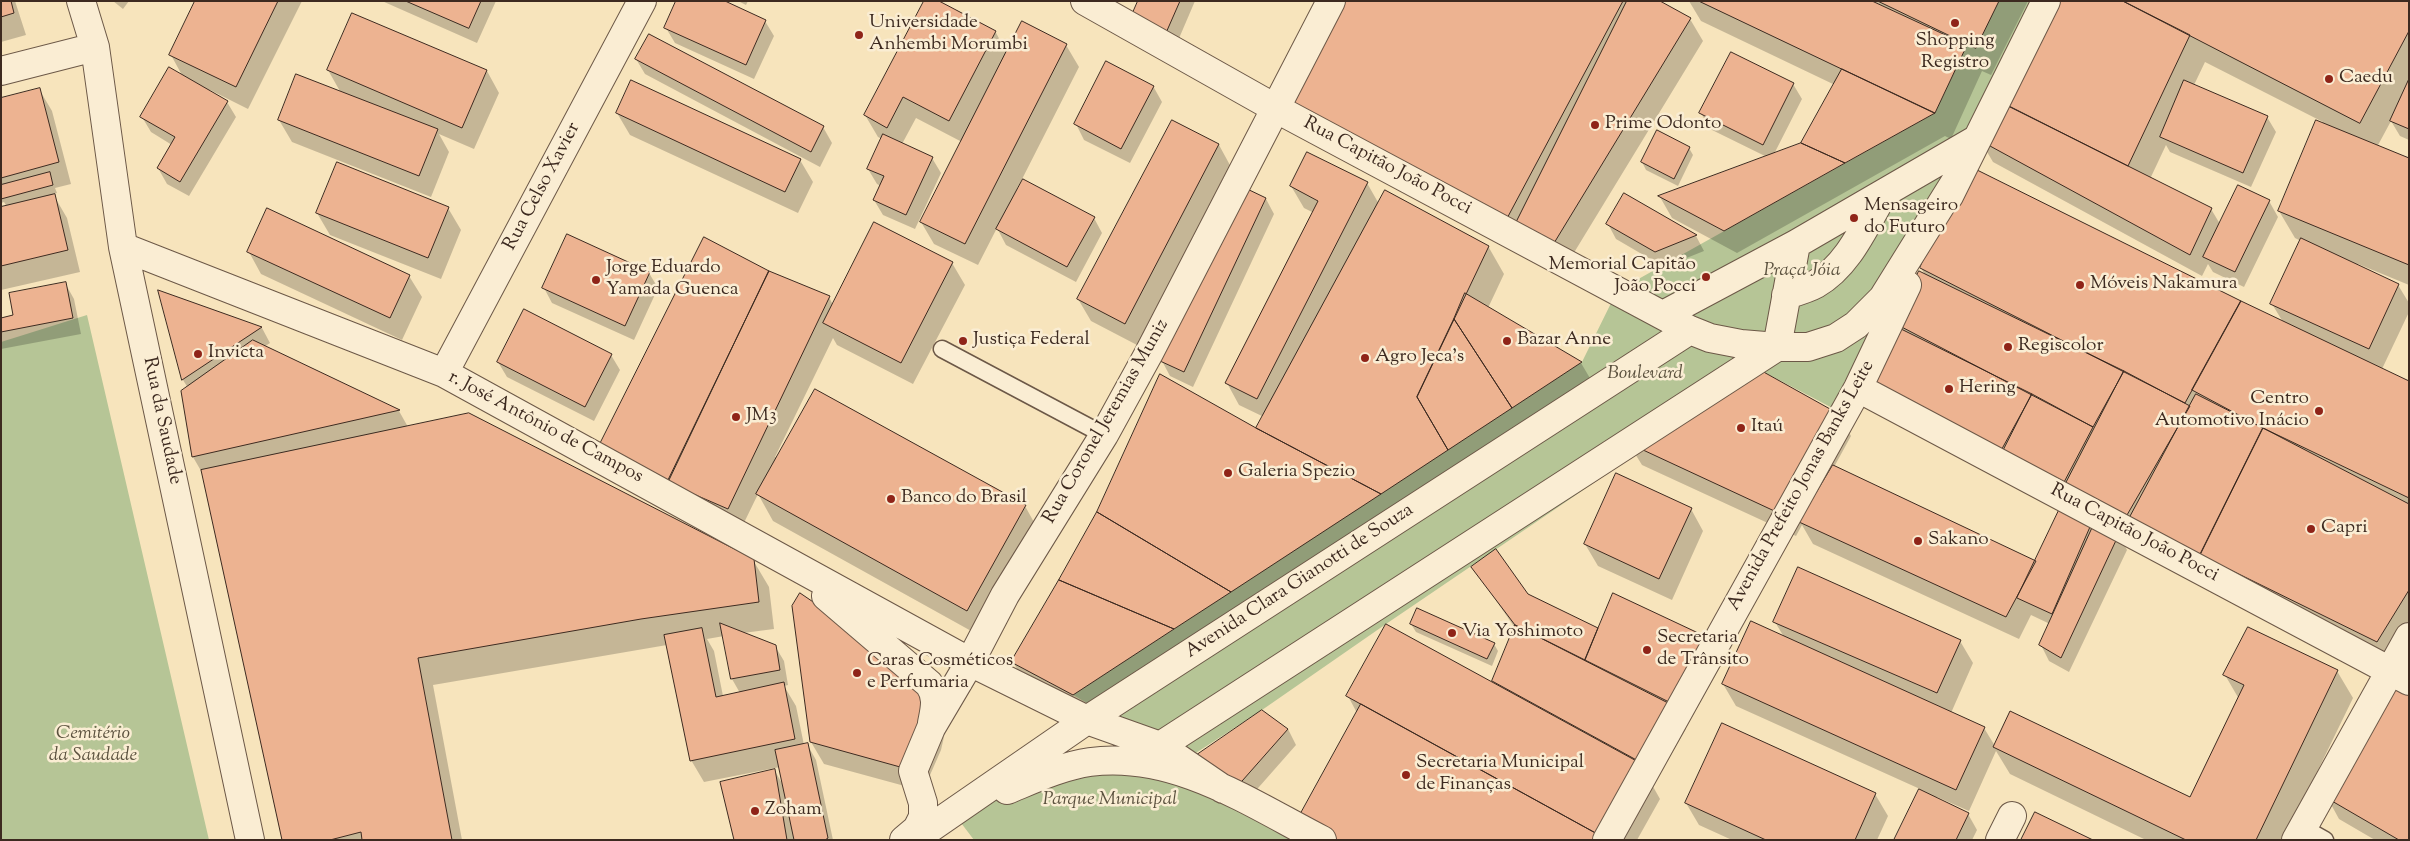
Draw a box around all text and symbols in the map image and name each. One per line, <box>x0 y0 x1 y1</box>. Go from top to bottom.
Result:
place label: Universidade Anhembi Morumbi <box>869 13 1028 57</box>
marker: Shopping Registro <box>1949 17 1961 29</box>
marker: Universidade Anhembi Morumbi <box>853 29 865 41</box>
place label: Shopping Registro <box>1915 31 1995 75</box>
place label: Caedu <box>2339 68 2393 90</box>
marker: Caedu <box>2323 73 2335 85</box>
street label: Rua Capitão João Pocci <box>1299 113 1475 221</box>
place label: Prime Odonto <box>1605 114 1721 136</box>
street label: Rua Celso Xavier <box>500 119 586 255</box>
marker: Prime Odonto <box>1589 119 1601 131</box>
place label: Mensageiro do Futuro <box>1864 196 1958 240</box>
marker: Mensageiro do Futuro <box>1848 212 1860 224</box>
place label: Memorial Capitão João Pocci <box>1549 255 1696 299</box>
place label: Jorge Eduardo Yamada Guenca <box>606 258 738 302</box>
park label: Praça Jóia <box>1763 261 1841 283</box>
marker: Memorial Capitão João Pocci <box>1700 271 1712 283</box>
marker: Jorge Eduardo Yamada Guenca <box>590 274 602 286</box>
place label: Móveis Nakamura <box>2090 274 2237 296</box>
marker: Móveis Nakamura <box>2074 279 2086 291</box>
street label: Rua Coronel Jeremias Muniz <box>1039 316 1175 528</box>
place label: Justiça Federal <box>973 330 1090 352</box>
place label: Bazar Anne <box>1517 330 1611 352</box>
marker: Justiça Federal <box>957 335 969 347</box>
marker: Bazar Anne <box>1501 335 1513 347</box>
place label: Regiscolor <box>2018 336 2104 358</box>
marker: Regiscolor <box>2002 341 2014 353</box>
place label: Invicta <box>208 343 264 365</box>
place label: Agro Jeca's <box>1375 347 1464 369</box>
marker: Invicta <box>192 348 204 360</box>
marker: Agro Jeca's <box>1359 352 1371 364</box>
street label: Rua da Saudade <box>136 355 186 487</box>
street label: Avenida Prefeito Jonas Banks Leite <box>1724 357 1880 615</box>
park label: Boulevard <box>1607 364 1683 386</box>
street label: r. José Antônio de Campos <box>444 367 646 489</box>
place label: Hering <box>1959 378 2016 400</box>
marker: Hering <box>1943 383 1955 395</box>
place label: Centro Automotivo Inácio <box>2155 389 2309 433</box>
marker: Centro Automotivo Inácio <box>2313 405 2325 417</box>
place label: JM3 <box>746 406 777 428</box>
marker: JM3 <box>730 411 742 423</box>
place label: Itaú <box>1751 417 1783 439</box>
marker: Itaú <box>1735 422 1747 434</box>
place label: Galeria Spezio <box>1238 462 1355 484</box>
marker: Galeria Spezio <box>1222 467 1234 479</box>
street label: Rua Capitão João Pocci <box>2046 480 2222 588</box>
place label: Banco do Brasil <box>901 488 1027 510</box>
marker: Banco do Brasil <box>885 493 897 505</box>
street label: Avenida Clara Gianotti de Souza <box>1182 500 1418 664</box>
place label: Capri <box>2321 518 2368 540</box>
marker: Capri <box>2305 523 2317 535</box>
place label: Sakano <box>1928 530 1989 552</box>
marker: Sakano <box>1912 535 1924 547</box>
place label: Via Yoshimoto <box>1462 622 1583 644</box>
marker: Via Yoshimoto <box>1446 627 1458 639</box>
place label: Secretaria de Trânsito <box>1657 628 1749 672</box>
marker: Secretaria de Trânsito <box>1641 644 1653 656</box>
place label: Caras Cosméticos e Perfumaria <box>867 651 1013 695</box>
marker: Caras Cosméticos e Perfumaria <box>851 667 863 679</box>
park label: Cemitério da Saudade <box>49 724 137 768</box>
place label: Secretaria Municipal de Finanças <box>1416 753 1584 797</box>
marker: Secretaria Municipal de Finanças <box>1400 769 1412 781</box>
park label: Parque Municipal <box>1043 790 1177 812</box>
place label: Zoham <box>765 800 822 822</box>
marker: Zoham <box>749 805 761 817</box>

